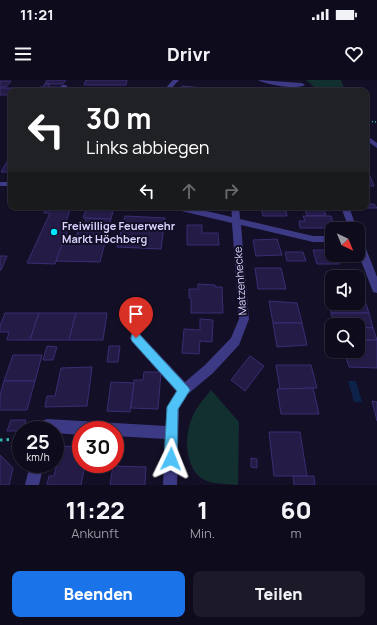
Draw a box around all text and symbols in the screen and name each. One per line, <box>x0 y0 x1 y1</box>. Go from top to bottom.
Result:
text: 11:21 <box>20 4 54 25</box>
text: Drivr <box>167 42 210 66</box>
icon: menu <box>12 43 34 65</box>
icon: heart <box>343 43 365 65</box>
text: 30 m <box>86 99 151 137</box>
icon: left <box>20 104 72 156</box>
text: Links abbiegen <box>86 135 210 159</box>
icon: left <box>136 180 158 202</box>
icon: ahead <box>178 180 200 202</box>
icon: right <box>220 180 242 202</box>
place label: Freiwillige Feuerwehr Markt Höchberg <box>62 218 176 246</box>
north arrow <box>325 222 365 262</box>
map controls <box>325 222 365 358</box>
marker: Freiwillige Feuerwehr Markt Höchberg <box>49 227 59 237</box>
street label: Matzenhecke <box>230 246 249 316</box>
button: sound <box>325 270 365 310</box>
pin <box>119 297 153 338</box>
icon: arrive <box>125 303 147 325</box>
button: search <box>325 318 365 358</box>
speed limit sign: 30 <box>72 421 124 473</box>
text: 25 <box>26 428 50 455</box>
position arrow <box>150 438 192 480</box>
text: km/h <box>26 450 50 464</box>
text: 11:22 <box>65 493 125 526</box>
text: 1 <box>197 493 208 526</box>
text: 60 <box>280 493 312 526</box>
text: Ankunft <box>71 524 119 542</box>
text: Min. <box>190 524 215 542</box>
text: m <box>291 524 302 542</box>
button: Beenden <box>12 571 185 617</box>
button: Teilen <box>193 571 365 617</box>

